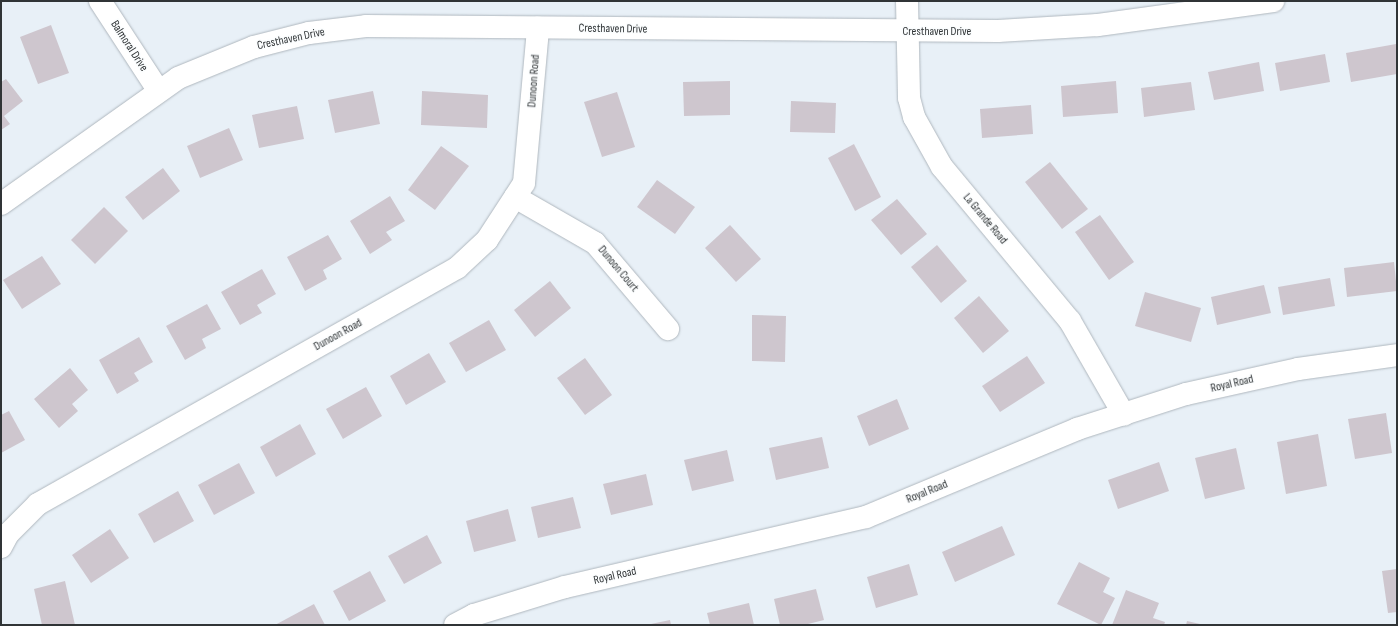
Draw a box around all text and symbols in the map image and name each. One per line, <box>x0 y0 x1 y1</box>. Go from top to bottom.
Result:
street label: Balmoral Drive <box>107 18 151 74</box>
street label: Cresthaven Drive <box>578 21 648 37</box>
street label: Cresthaven Drive <box>256 25 326 53</box>
street label: Cresthaven Drive <box>903 25 971 39</box>
street label: Dunoon Road <box>525 54 543 108</box>
street label: La Grande Road <box>960 191 1010 247</box>
street label: Dunoon Court <box>594 243 642 295</box>
street label: Dunoon Road <box>311 316 365 354</box>
street label: Royal Road <box>1209 372 1255 396</box>
street label: Royal Road <box>904 477 950 507</box>
street label: Royal Road <box>592 564 638 588</box>

